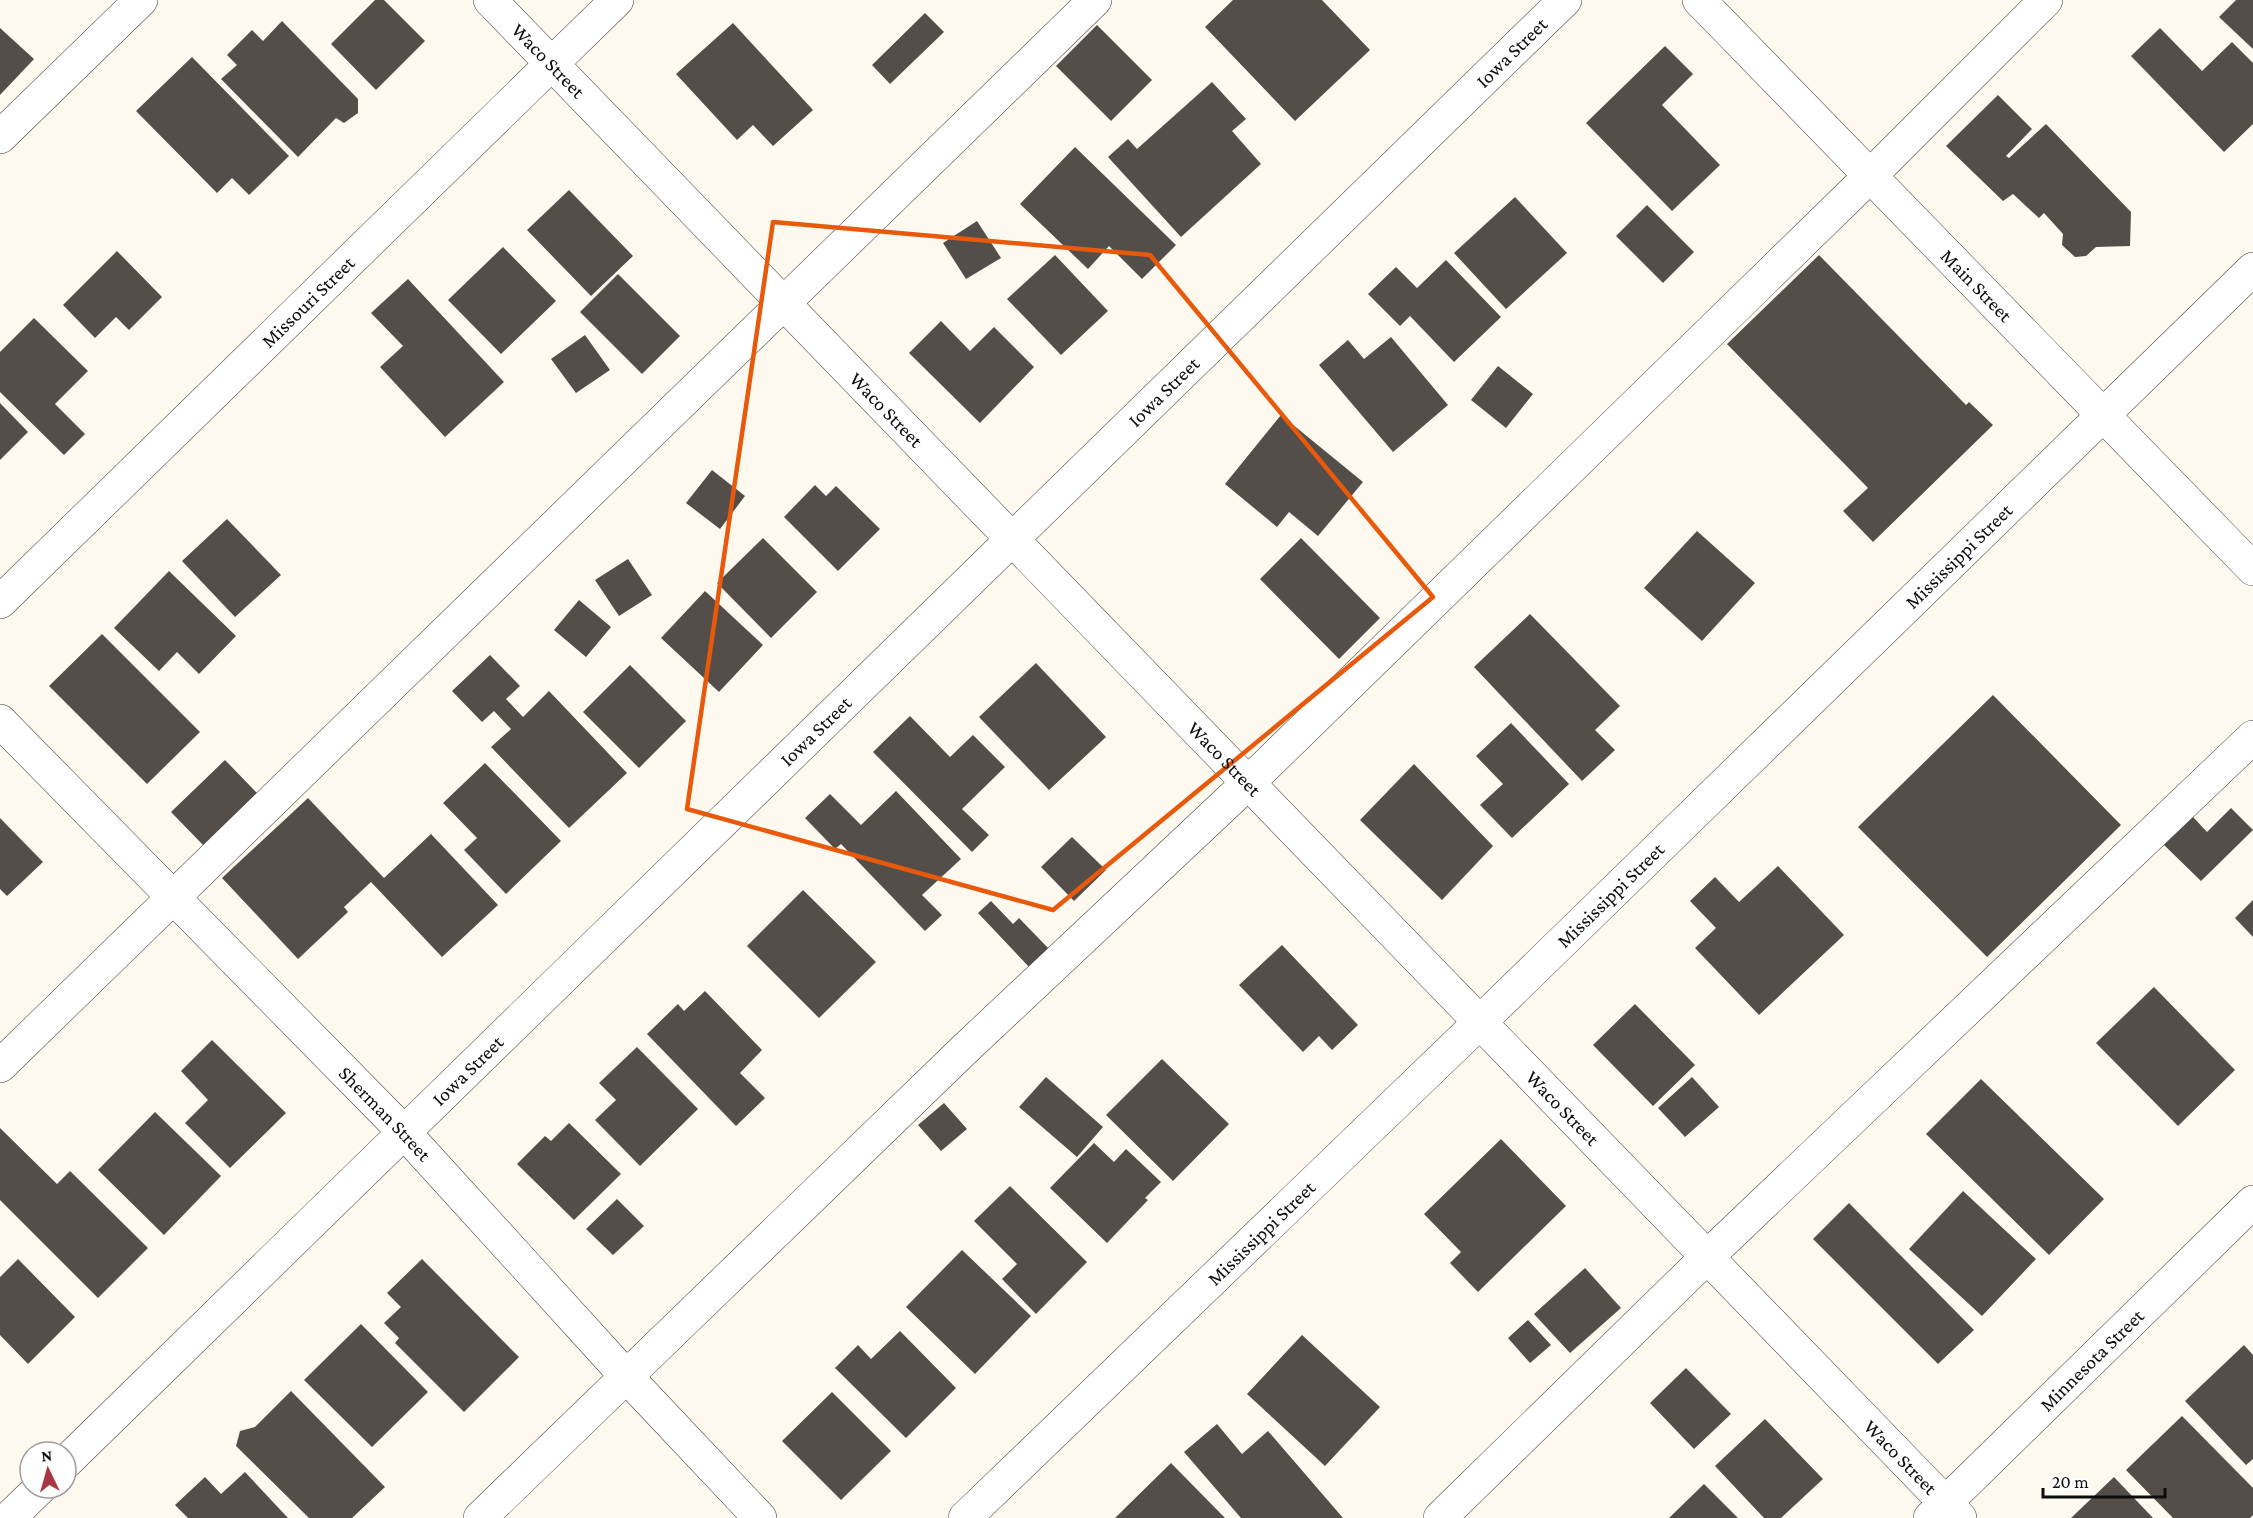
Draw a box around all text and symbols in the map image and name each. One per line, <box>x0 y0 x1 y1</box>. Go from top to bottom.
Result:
street label: Iowa Street <box>1471 13 1552 92</box>
street label: Waco Street <box>507 18 590 103</box>
street label: Main Street <box>1936 244 2017 326</box>
street label: Missouri Street <box>257 251 359 352</box>
street label: Iowa Street <box>1123 352 1204 431</box>
street label: Waco Street <box>845 368 928 452</box>
street label: Mississippi Street <box>1900 499 2017 613</box>
street label: Iowa Street <box>775 691 856 770</box>
street label: Waco Street <box>1183 717 1266 801</box>
street label: Mississippi Street <box>1552 838 1669 952</box>
street label: Iowa Street <box>428 1031 508 1110</box>
street label: Sherman Street <box>335 1062 436 1166</box>
street label: Waco Street <box>1522 1066 1604 1150</box>
street label: Mississippi Street <box>1203 1176 1320 1290</box>
street label: Minnesota Street <box>2035 1304 2148 1415</box>
street label: Waco Street <box>1860 1415 1942 1499</box>
north arrow <box>18 1440 78 1500</box>
text: N <box>41 1447 53 1464</box>
scale bar <box>2043 1461 2164 1499</box>
text: 20 m <box>2052 1472 2089 1492</box>

